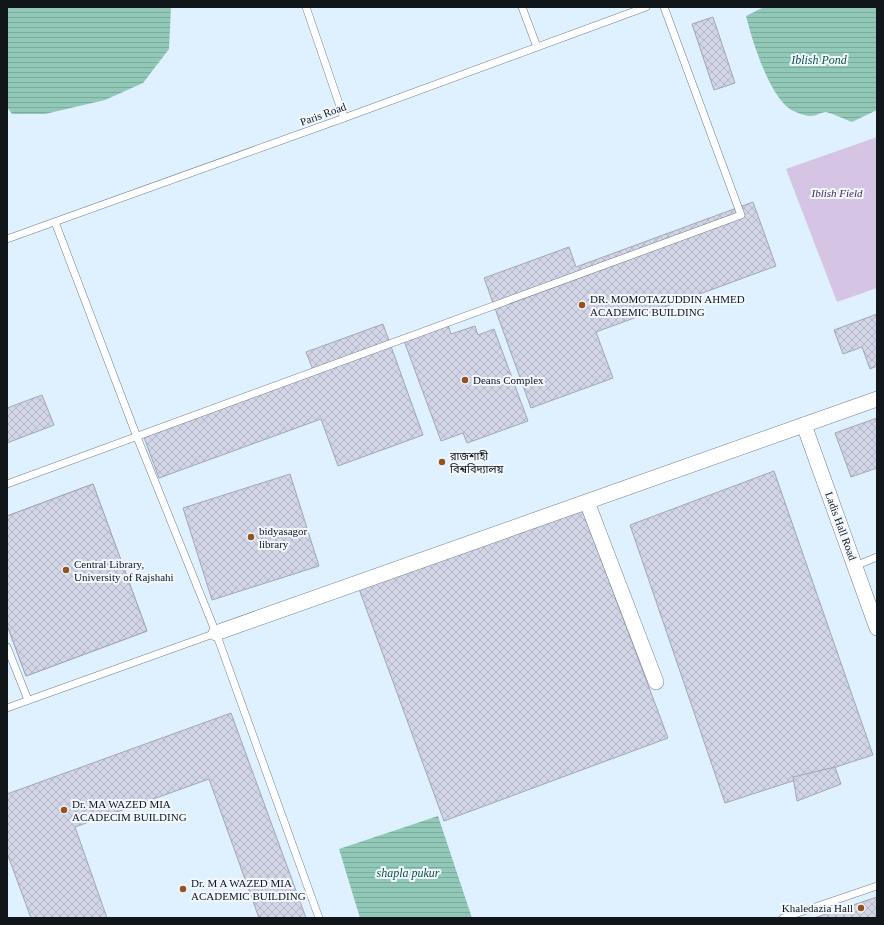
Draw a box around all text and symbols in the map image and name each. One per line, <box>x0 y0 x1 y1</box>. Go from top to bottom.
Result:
water label: Iblish Pond <box>790 53 848 67</box>
street label: Paris Road <box>298 100 348 128</box>
park label: Iblish Field <box>810 187 863 199</box>
place label: DR. MOMOTAZUDDIN AHMED ACADEMIC BUILDING <box>590 293 745 318</box>
marker: DR. MOMOTAZUDDIN AHMED ACADEMIC BUILDING <box>577 300 587 310</box>
place label: Deans Complex <box>473 374 544 386</box>
marker: Deans Complex <box>460 375 470 385</box>
place label: রাজশাহী বিশ্ববিদ্যালয় <box>449 450 503 475</box>
marker: রাজশাহী বিশ্ববিদ্যালয় <box>437 457 447 467</box>
street label: Ladis Hall Road <box>823 490 859 562</box>
place label: bidyasagor library <box>259 525 308 550</box>
marker: bidyasagor library <box>246 532 256 542</box>
place label: Central Library, University of Rajshahi <box>74 558 174 583</box>
marker: Central Library, University of Rajshahi <box>61 565 71 575</box>
place label: Dr. MA WAZED MIA ACADECIM BUILDING <box>72 798 187 823</box>
marker: Dr. MA WAZED MIA ACADECIM BUILDING <box>59 805 69 815</box>
water label: shapla pukur <box>377 866 440 880</box>
place label: Dr. M A WAZED MIA ACADEMIC BUILDING <box>191 877 306 902</box>
marker: Dr. M A WAZED MIA ACADEMIC BUILDING <box>178 884 188 894</box>
place label: Khaledazia Hall <box>782 902 853 914</box>
marker: Khaledazia Hall <box>856 903 866 913</box>

